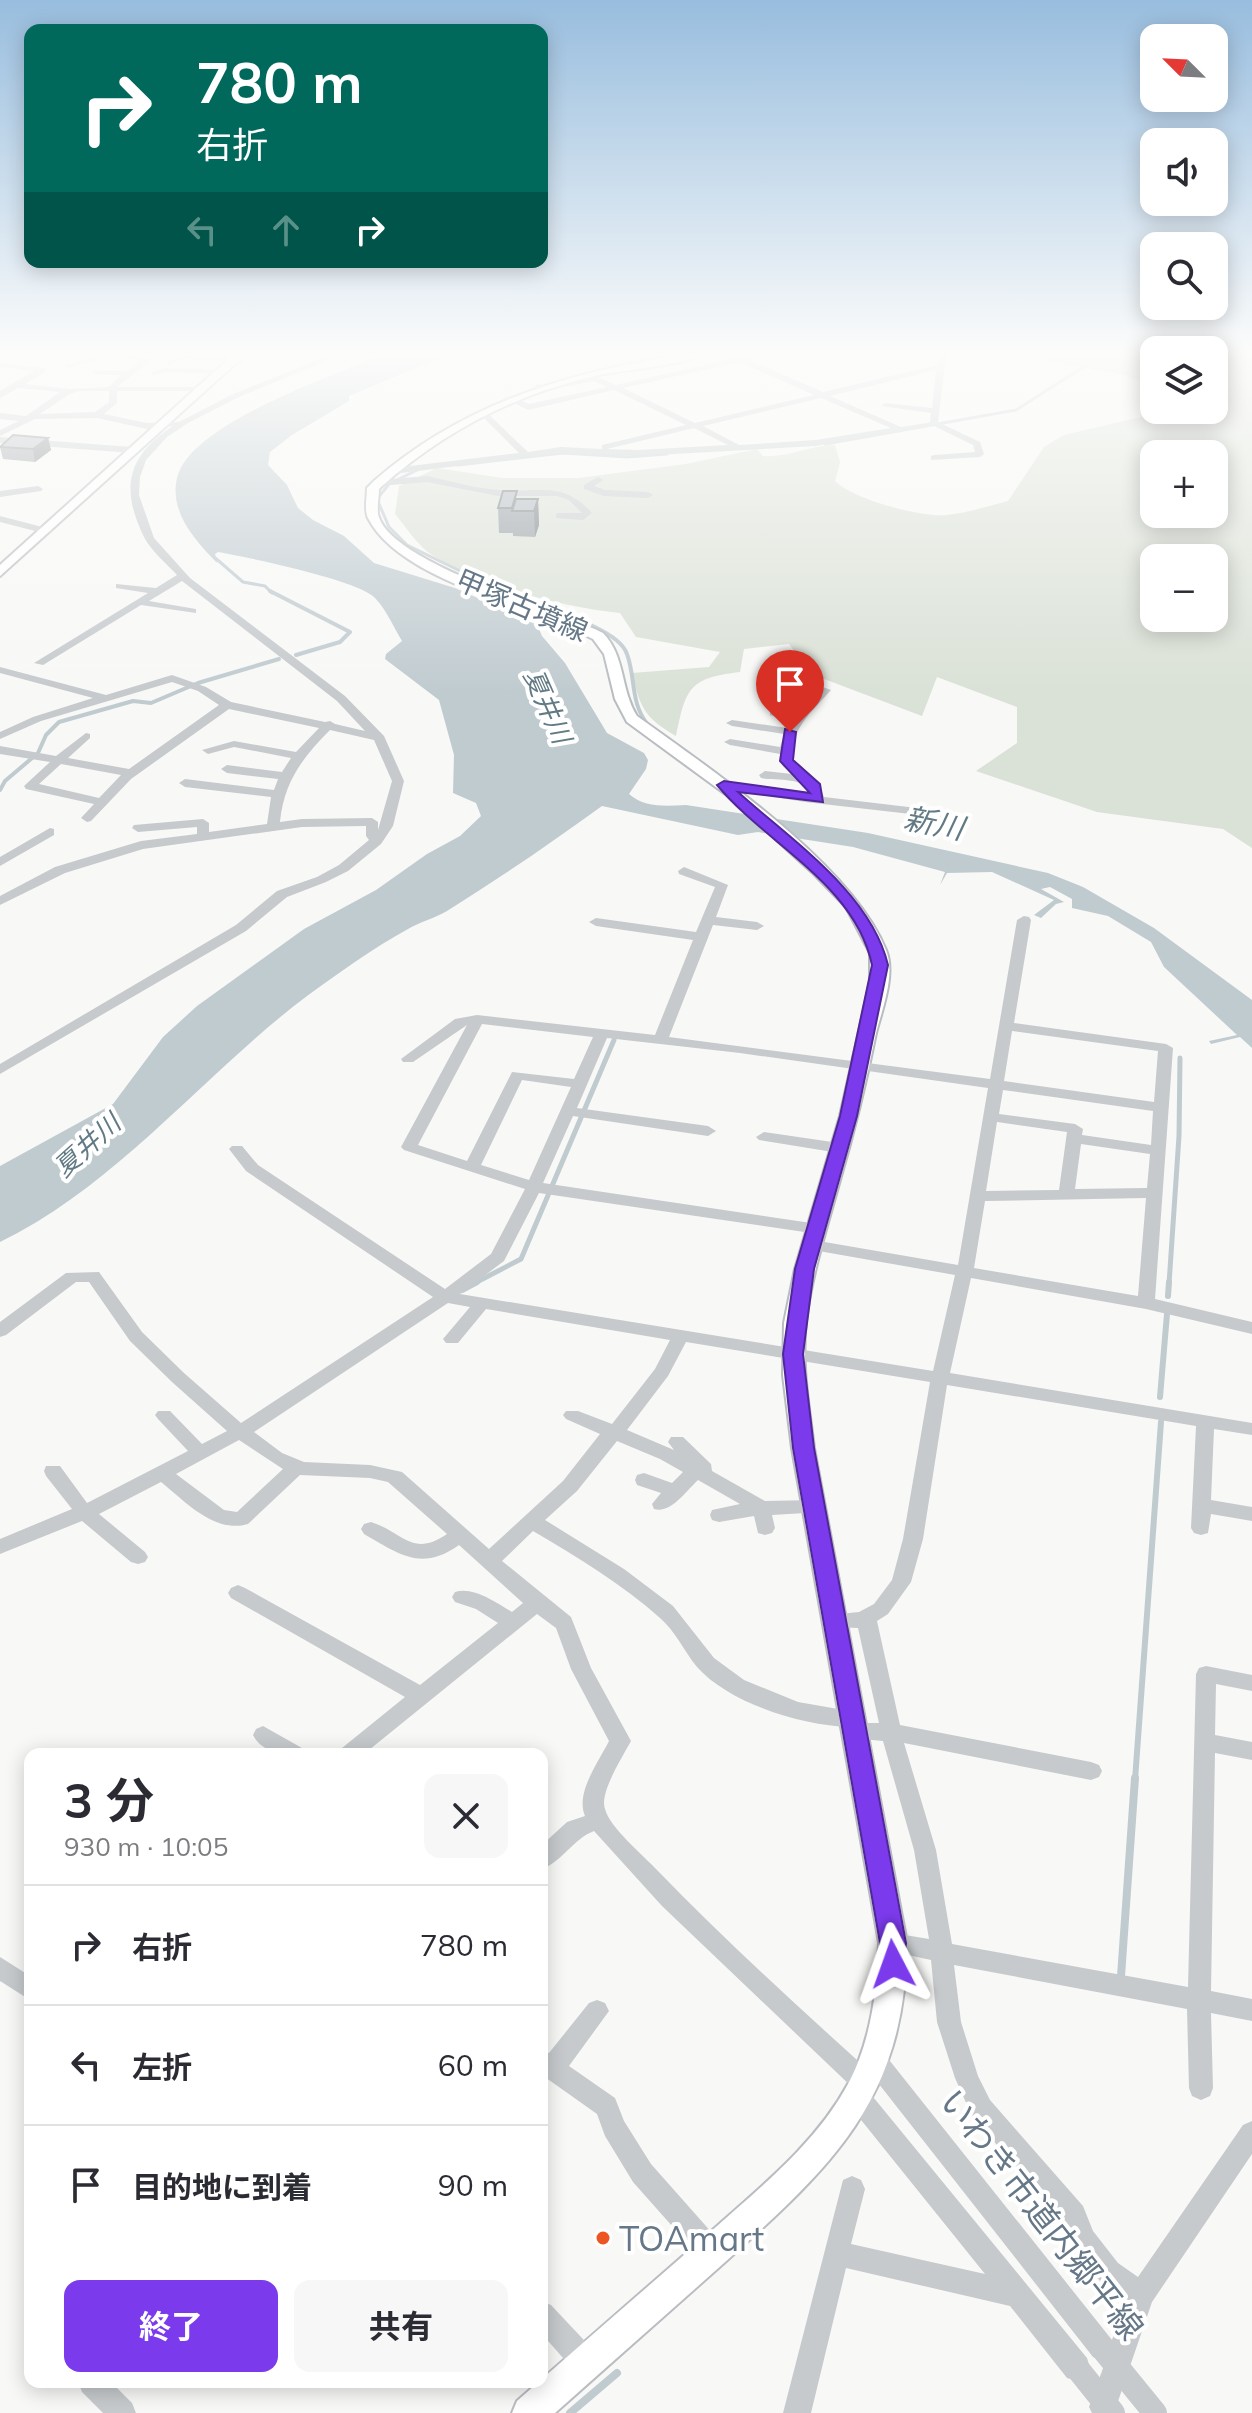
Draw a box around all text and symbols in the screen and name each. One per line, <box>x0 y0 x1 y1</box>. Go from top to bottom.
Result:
north arrow <box>1140 24 1228 112</box>
map controls <box>1140 24 1228 632</box>
text: 780 m <box>196 47 363 117</box>
icon: right <box>64 56 168 160</box>
text: 右折 <box>196 122 268 167</box>
button: sound <box>1140 128 1228 216</box>
icon: left <box>180 208 224 252</box>
icon: ahead <box>264 208 308 252</box>
icon: right <box>348 208 392 252</box>
button: search <box>1140 232 1228 320</box>
button: layers <box>1140 336 1228 424</box>
button: + <box>1140 440 1228 528</box>
button: − <box>1140 544 1228 632</box>
street label: 甲塚古墳線 <box>451 562 593 648</box>
pin <box>756 650 824 732</box>
icon: arrive <box>768 662 812 706</box>
water label: 夏井川 <box>517 664 580 751</box>
water label: 新川 <box>901 799 970 848</box>
water label: 夏井川 <box>47 1105 129 1183</box>
text: 3 分 <box>64 1770 154 1830</box>
button: close <box>424 1774 508 1858</box>
text: 930 m · 10:05 <box>64 1830 228 1863</box>
position arrow <box>851 1922 935 2006</box>
icon: right <box>64 1923 108 1967</box>
text: 780 m <box>420 1926 508 1964</box>
text: 右折 <box>132 1928 192 1966</box>
icon: left <box>64 2043 108 2087</box>
text: 60 m <box>438 2046 508 2084</box>
text: 左折 <box>132 2048 192 2086</box>
street label: いわき市道内郷平線 <box>931 2080 1153 2348</box>
icon: arrive <box>64 2163 108 2207</box>
text: 90 m <box>438 2166 508 2204</box>
text: 目的地に到着 <box>132 2168 312 2206</box>
place label: TOAmart <box>619 2217 764 2260</box>
marker: TOAmart <box>594 2229 612 2247</box>
button: 終了 <box>64 2280 278 2372</box>
button: 共有 <box>294 2280 508 2372</box>

